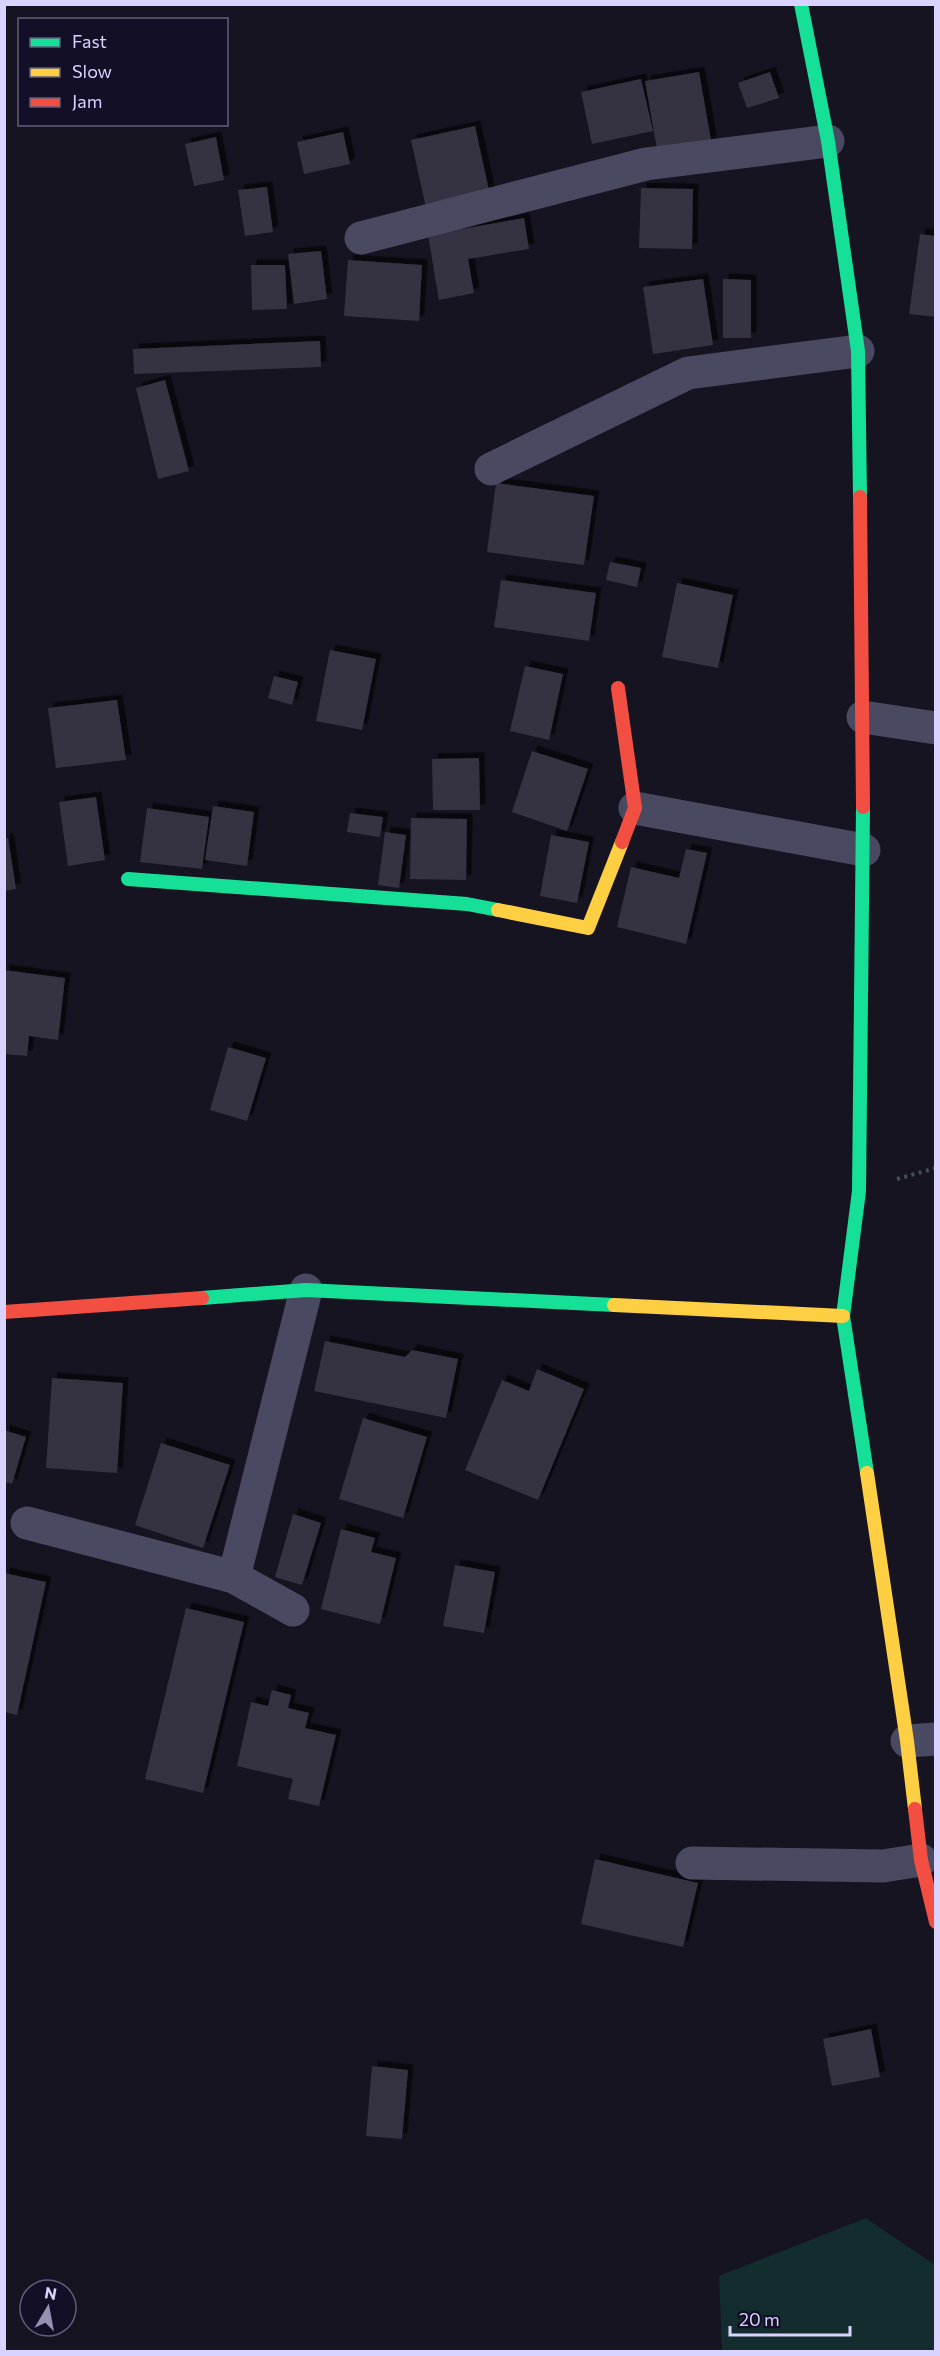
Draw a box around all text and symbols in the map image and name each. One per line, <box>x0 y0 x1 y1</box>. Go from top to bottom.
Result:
legend <box>18 18 228 126</box>
text: Fast <box>72 30 107 52</box>
text: Slow <box>72 60 112 82</box>
text: Jam <box>72 90 102 112</box>
north arrow <box>18 2278 78 2338</box>
text: N <box>43 2282 58 2303</box>
scale bar <box>730 2299 850 2337</box>
text: 20 m <box>739 2308 780 2330</box>

